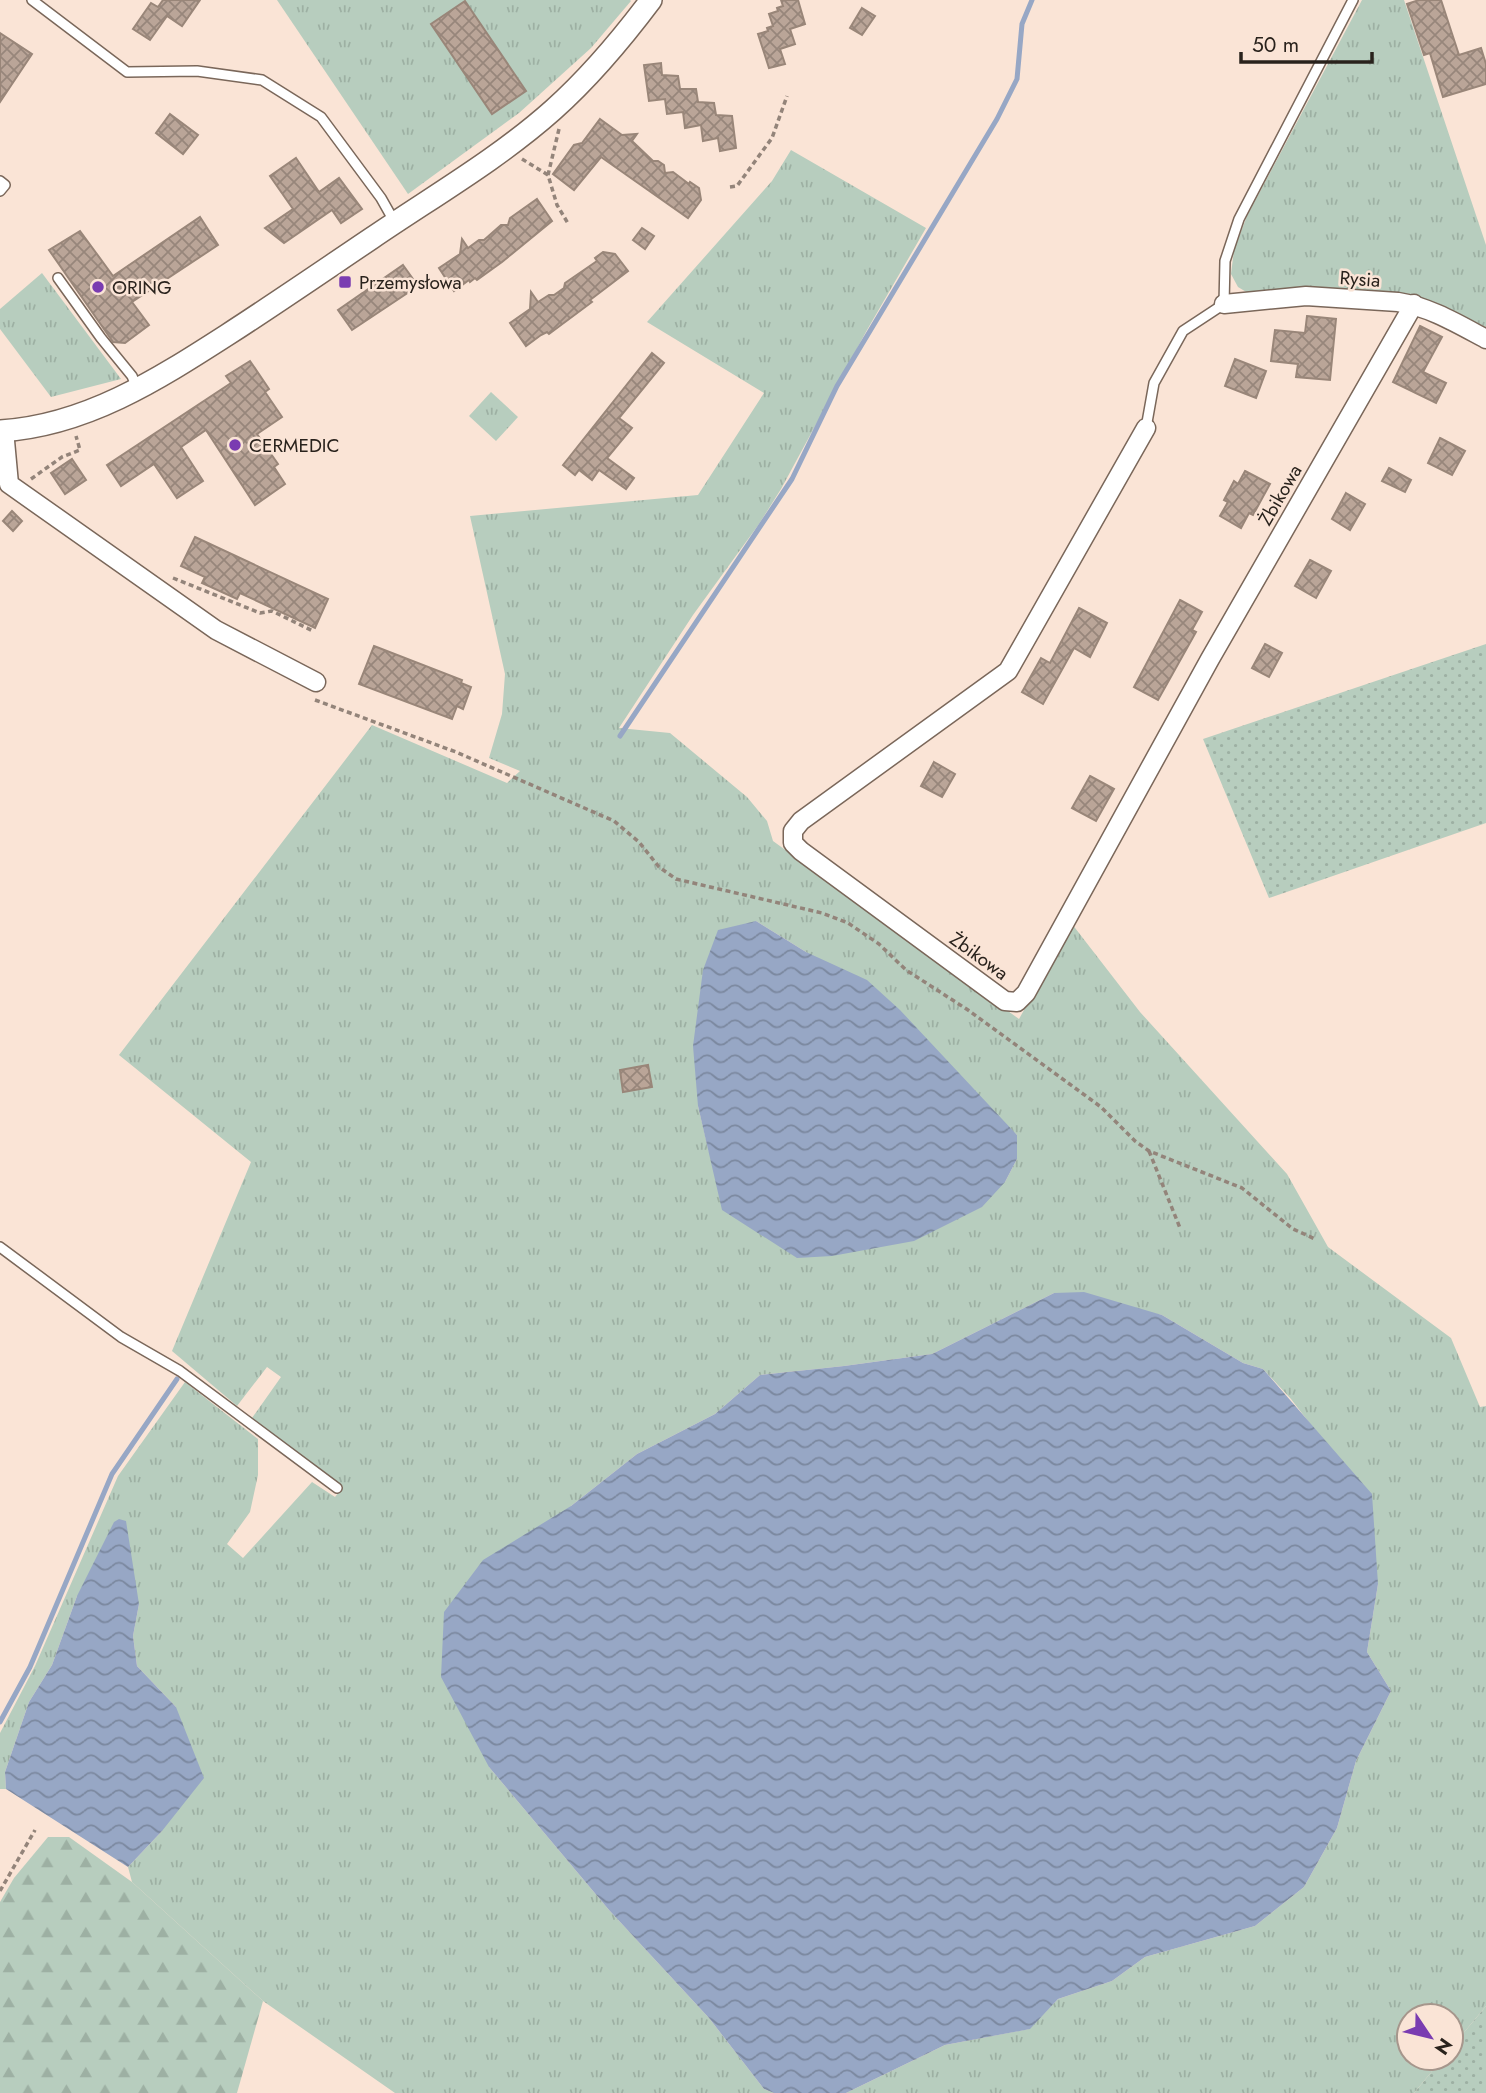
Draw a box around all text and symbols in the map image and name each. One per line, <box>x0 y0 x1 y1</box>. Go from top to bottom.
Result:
scale bar <box>1241 21 1372 65</box>
text: 50 m <box>1252 30 1299 60</box>
street label: Rysia <box>1339 264 1381 294</box>
place label: Przemysłowa <box>359 269 462 296</box>
place label: ORING <box>112 274 172 301</box>
marker: Przemysłowa <box>337 274 353 290</box>
marker: ORING <box>90 279 106 295</box>
place label: CERMEDIC <box>249 432 340 459</box>
marker: CERMEDIC <box>227 437 243 453</box>
street label: Żbikowa <box>1252 460 1308 530</box>
street label: Żbikowa <box>944 926 1014 986</box>
north arrow <box>1395 2002 1465 2072</box>
text: N <box>1428 2033 1459 2060</box>

